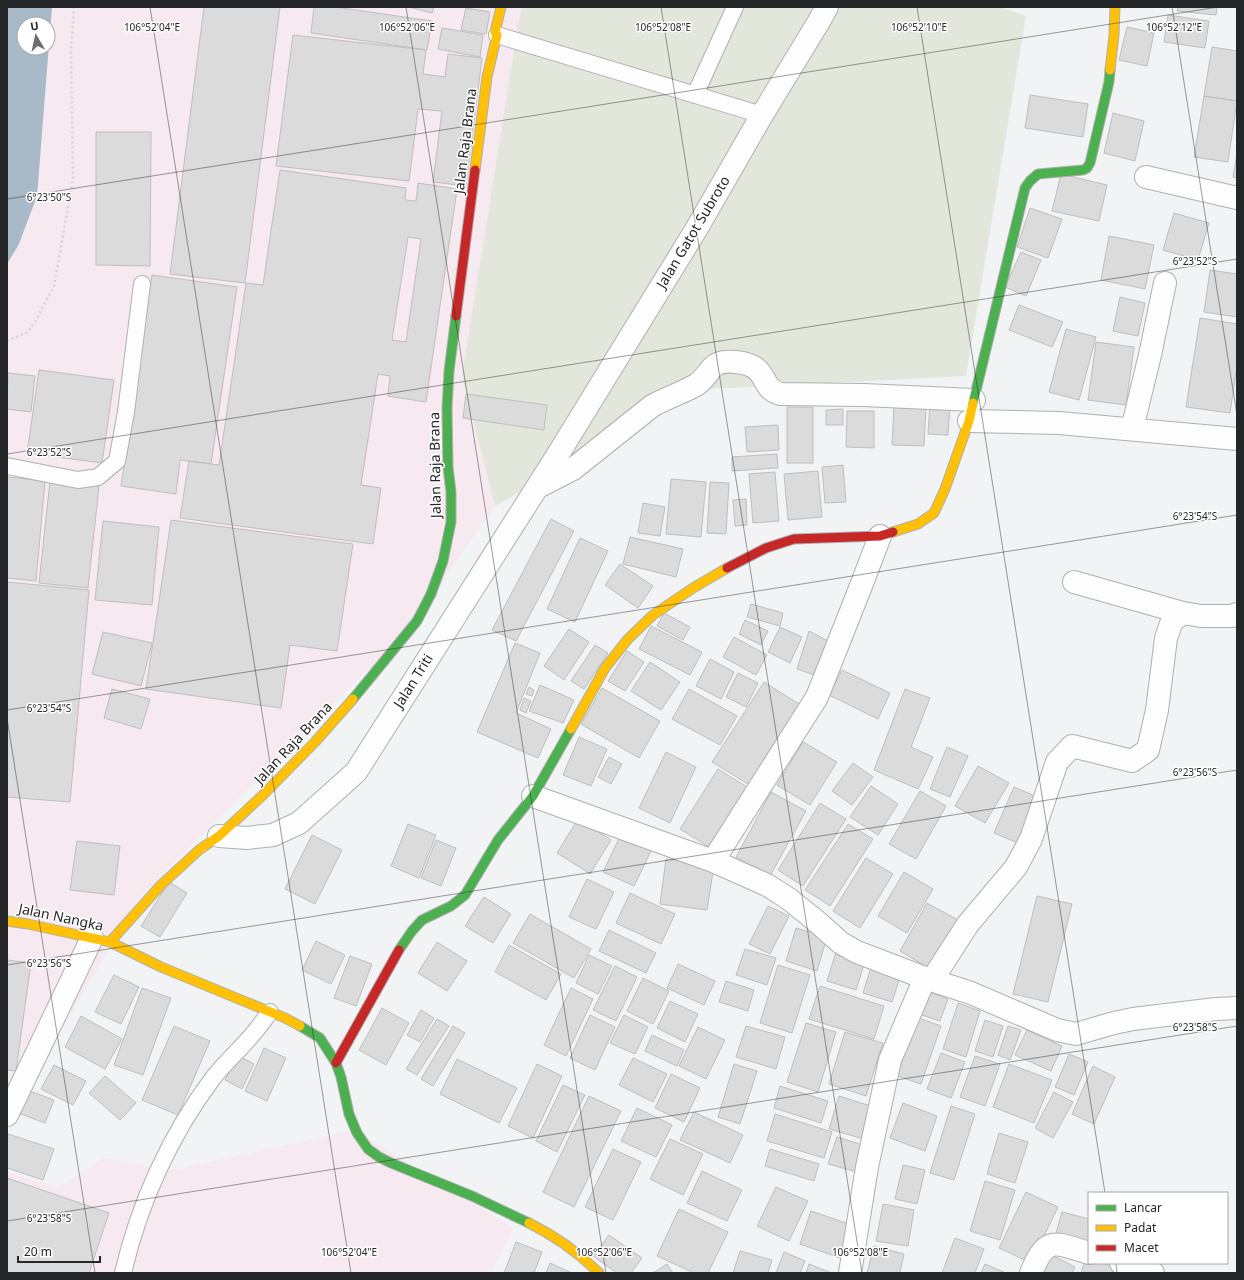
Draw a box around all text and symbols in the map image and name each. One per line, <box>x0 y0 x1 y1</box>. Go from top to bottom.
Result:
north arrow <box>16 16 56 56</box>
text: U <box>29 18 40 34</box>
text: 106°52'04"E <box>124 20 180 34</box>
text: 106°52'06"E <box>379 20 435 34</box>
text: 106°52'08"E <box>635 20 691 34</box>
text: 106°52'10"E <box>891 20 947 34</box>
text: 106°52'12"E <box>1146 20 1202 34</box>
street label: Jalan Raja Brana <box>448 87 480 197</box>
street label: Jalan Gatot Subroto <box>650 172 734 293</box>
text: 6°23'50"S <box>27 190 72 204</box>
text: 6°23'52"S <box>1173 254 1218 268</box>
street label: Jalan Raja Brana <box>424 412 445 520</box>
text: 6°23'52"S <box>27 445 72 459</box>
text: 6°23'54"S <box>1173 509 1218 523</box>
street label: Jalan Triti <box>387 650 437 713</box>
street label: Jalan Raja Brana <box>248 697 336 789</box>
text: 6°23'54"S <box>27 701 72 715</box>
text: 6°23'56"S <box>1173 765 1218 779</box>
street label: Jalan Nangka <box>15 898 105 935</box>
text: 6°23'56"S <box>27 956 72 970</box>
text: 6°23'58"S <box>1173 1020 1218 1034</box>
legend <box>1088 1192 1228 1264</box>
text: Lancar <box>1124 1199 1162 1216</box>
text: 6°23'58"S <box>27 1211 72 1225</box>
text: Padat <box>1124 1219 1157 1236</box>
scale bar <box>18 1238 100 1264</box>
text: Macet <box>1124 1239 1159 1256</box>
text: 20 m <box>24 1243 52 1260</box>
text: 106°52'04"E <box>321 1245 377 1259</box>
text: 106°52'06"E <box>576 1245 632 1259</box>
text: 106°52'08"E <box>832 1245 888 1259</box>

